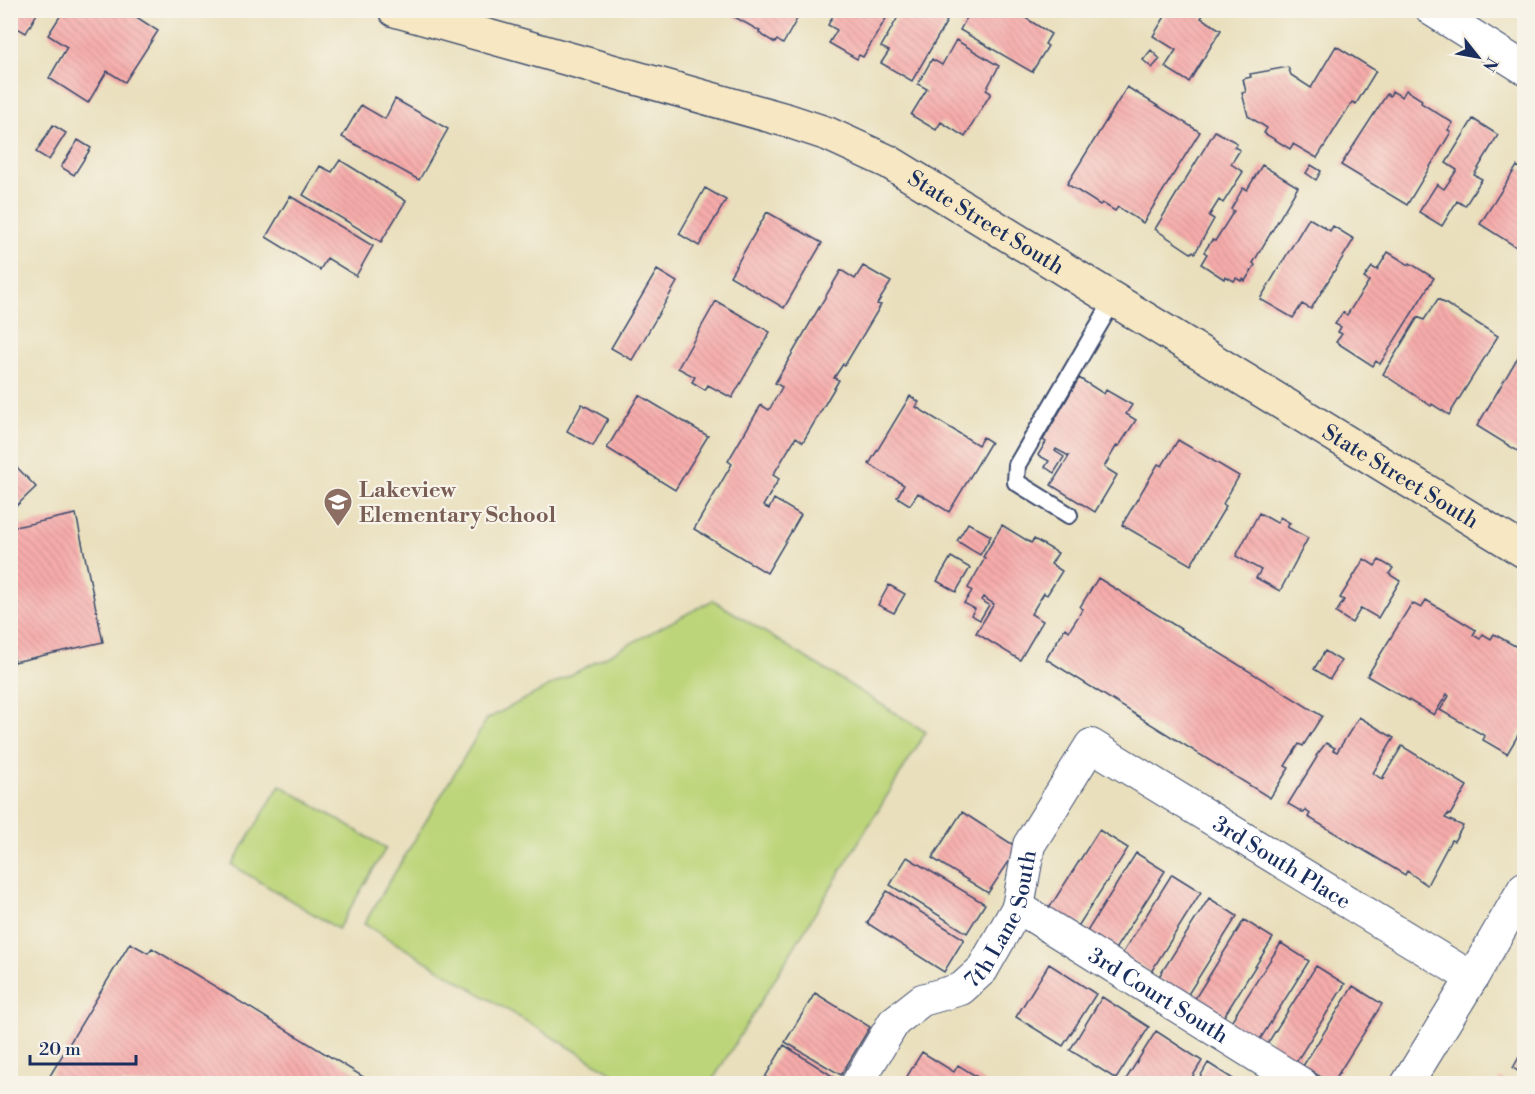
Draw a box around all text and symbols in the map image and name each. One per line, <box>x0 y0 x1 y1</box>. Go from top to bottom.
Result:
north arrow <box>1448 27 1508 87</box>
text: N <box>1478 54 1502 75</box>
street label: State Street South <box>903 165 1069 281</box>
street label: State Street South <box>1317 419 1483 535</box>
place label: Lakeview Elementary School <box>359 477 556 529</box>
school or university icon: Lakeview Elementary School <box>322 486 354 528</box>
street label: 3rd South Place <box>1208 811 1355 916</box>
street label: 7th Lane South <box>959 848 1043 994</box>
street label: 3rd Court South <box>1083 942 1233 1050</box>
scale bar <box>30 1028 136 1066</box>
text: 20 m <box>39 1038 81 1061</box>

